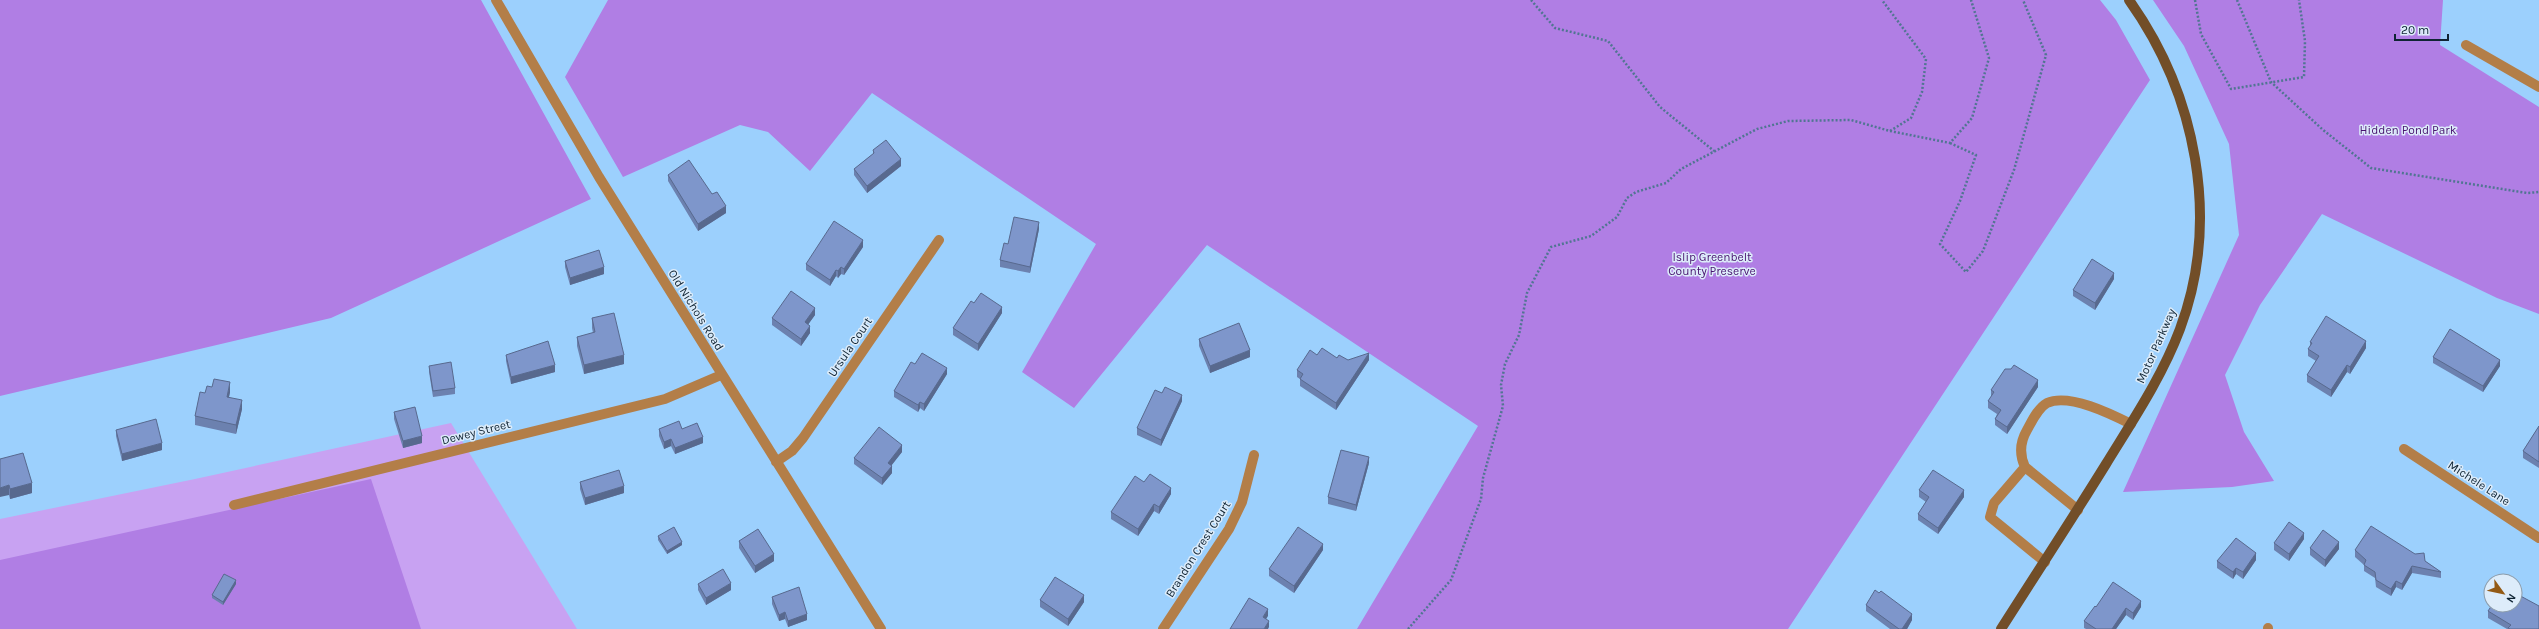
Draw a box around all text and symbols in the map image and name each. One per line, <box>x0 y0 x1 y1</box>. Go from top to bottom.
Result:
scale bar <box>2395 16 2448 42</box>
text: 20 m <box>2401 23 2429 37</box>
park label: Hidden Pond Park <box>2360 123 2457 137</box>
park label: Islip Greenbelt County Preserve <box>1668 250 1756 278</box>
street label: Old Nichols Road <box>665 267 727 353</box>
street label: Motor Parkway <box>2133 306 2179 385</box>
street label: Ursula Court <box>825 314 875 379</box>
street label: Dewey Street <box>440 417 512 447</box>
street label: Michele Lane <box>2445 458 2513 508</box>
street label: Brandon Crest Court <box>1163 498 1234 600</box>
north arrow <box>2483 573 2523 613</box>
text: N <box>2503 591 2519 605</box>

